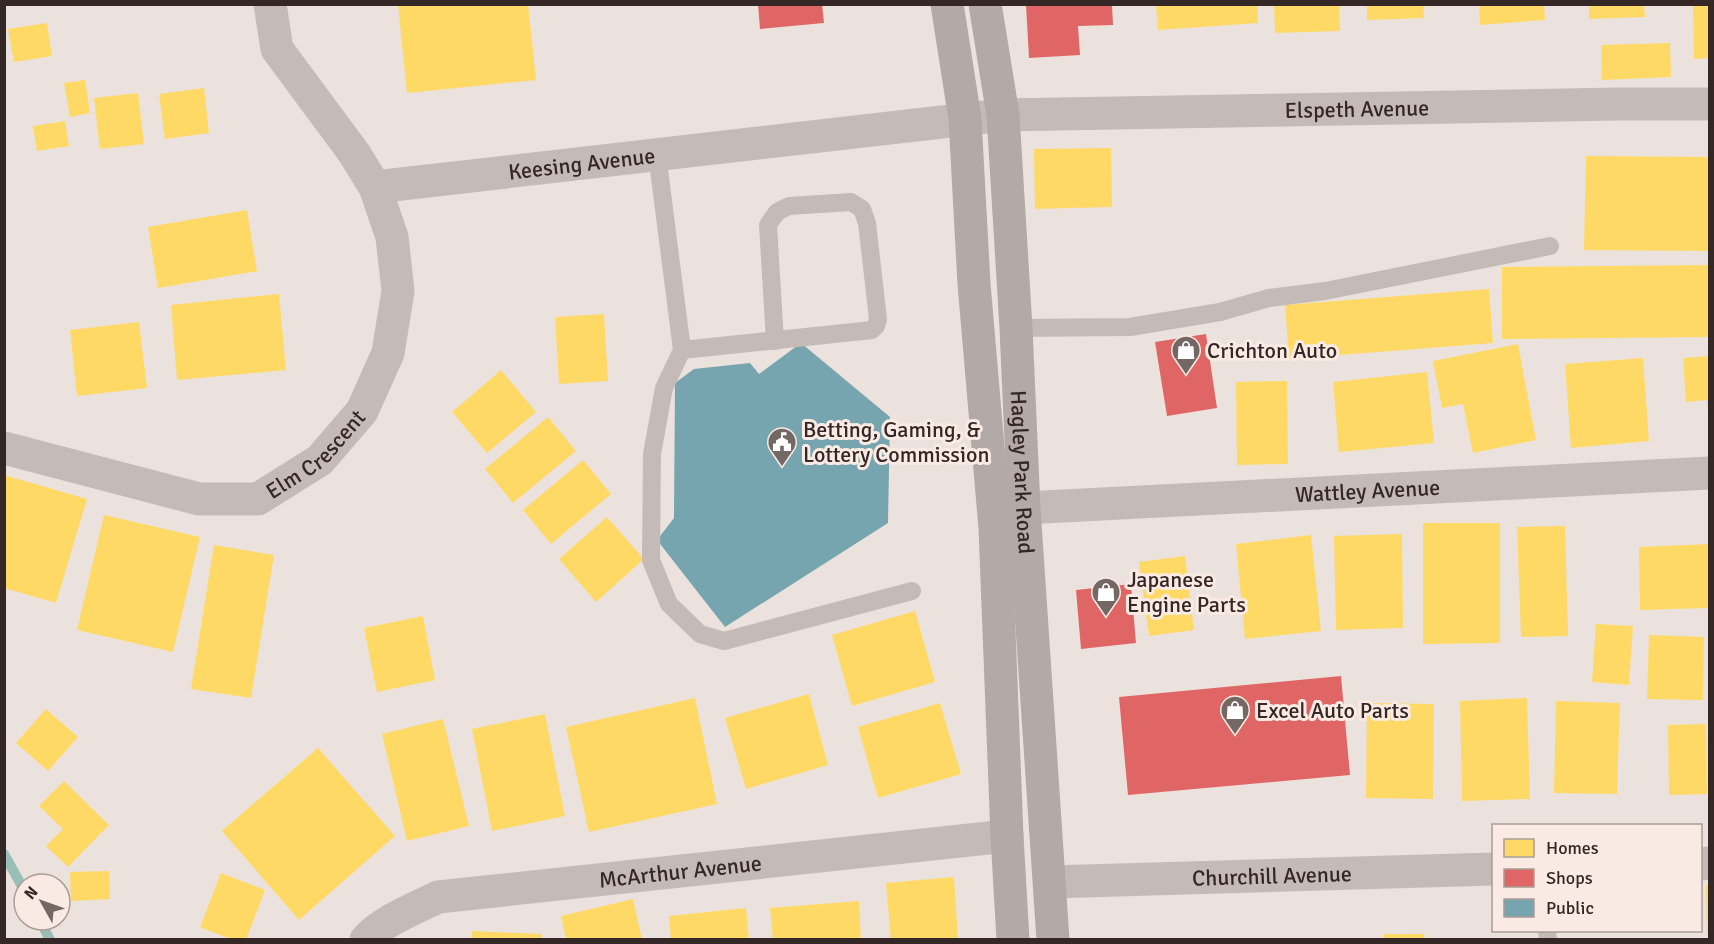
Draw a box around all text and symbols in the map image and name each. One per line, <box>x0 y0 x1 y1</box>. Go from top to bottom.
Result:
street label: Elspeth Avenue <box>1284 94 1429 123</box>
street label: Keesing Avenue <box>507 141 657 185</box>
shop icon: Crichton Auto <box>1170 334 1202 376</box>
place label: Crichton Auto <box>1207 337 1337 364</box>
street label: Hagley Park Road <box>1005 390 1041 555</box>
street label: Elm Crescent <box>261 404 371 504</box>
place label: Betting, Gaming, & Lottery Commission <box>803 416 989 468</box>
public building icon: Betting, Gaming, & Lottery Commission <box>766 426 798 468</box>
street label: Wattley Avenue <box>1294 473 1441 508</box>
place label: Japanese Engine Parts <box>1127 566 1246 618</box>
shop icon: Japanese Engine Parts <box>1090 576 1122 618</box>
shop icon: Excel Auto Parts <box>1219 694 1251 736</box>
place label: Excel Auto Parts <box>1256 697 1409 724</box>
legend <box>1492 824 1702 932</box>
text: Homes <box>1546 837 1599 859</box>
street label: McArthur Avenue <box>597 849 763 893</box>
street label: Churchill Avenue <box>1192 860 1352 891</box>
text: Shops <box>1546 867 1593 889</box>
north arrow <box>12 872 72 932</box>
text: N <box>20 882 43 904</box>
text: Public <box>1546 897 1594 919</box>

